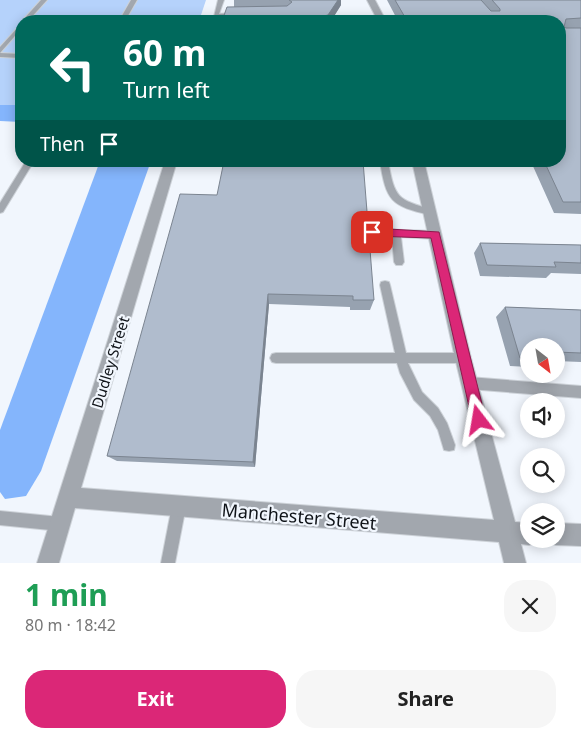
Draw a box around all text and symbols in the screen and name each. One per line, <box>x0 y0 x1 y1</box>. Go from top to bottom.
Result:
text: 60 m <box>123 29 206 76</box>
icon: left <box>40 35 105 100</box>
text: Turn left <box>123 74 210 104</box>
icon: arrive <box>95 130 123 158</box>
text: Then <box>40 131 85 157</box>
pin <box>351 211 393 253</box>
icon: arrive <box>358 218 386 246</box>
street label: Dudley Street <box>87 313 134 410</box>
north arrow <box>520 338 565 382</box>
map controls <box>520 338 565 548</box>
position arrow <box>452 393 504 445</box>
button: sound <box>520 393 565 438</box>
button: search <box>520 448 565 493</box>
street label: Manchester Street <box>221 497 378 535</box>
button: layers <box>520 503 565 548</box>
text: 1 min <box>25 574 108 615</box>
button: close <box>504 580 556 632</box>
text: 80 m · 18:42 <box>25 614 116 636</box>
button: Exit <box>25 670 286 728</box>
button: Share <box>296 670 556 728</box>

